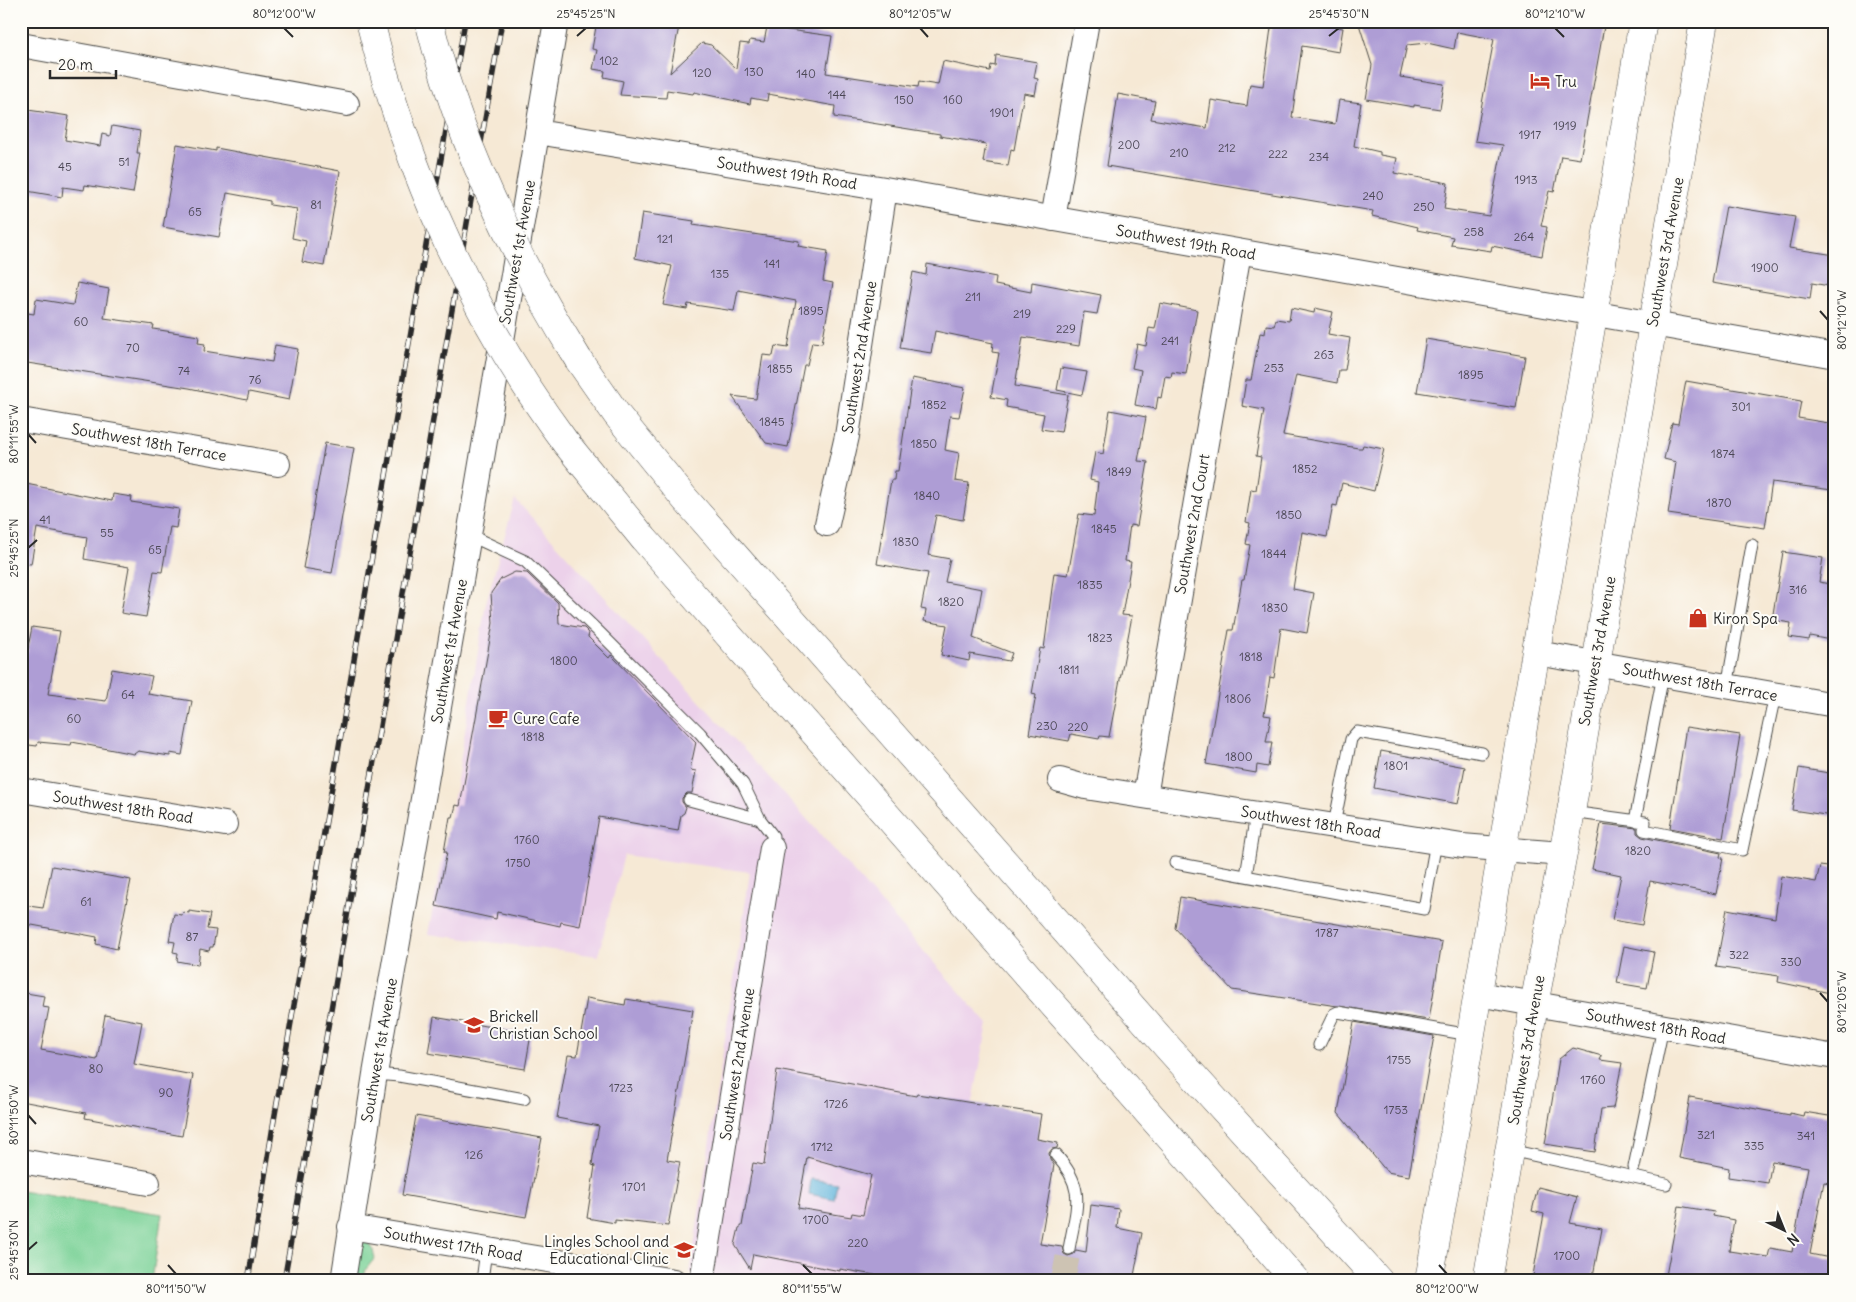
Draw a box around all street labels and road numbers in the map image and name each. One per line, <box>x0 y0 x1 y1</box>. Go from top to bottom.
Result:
street label: Southwest 19th Road <box>716 153 859 193</box>
street label: Southwest 3rd Avenue <box>1642 176 1688 328</box>
street label: Southwest 1st Avenue <box>495 178 539 326</box>
street label: Southwest 19th Road <box>1115 220 1257 264</box>
street label: Southwest 2nd Avenue <box>838 279 880 435</box>
street label: Southwest 18th Terrace <box>70 419 228 465</box>
street label: Southwest 2nd Court <box>1170 453 1214 595</box>
street label: Southwest 3rd Avenue <box>1574 575 1620 727</box>
street label: Southwest 1st Avenue <box>427 577 471 725</box>
street label: Southwest 18th Terrace <box>1621 659 1779 705</box>
street label: Southwest 18th Road <box>52 787 195 827</box>
street label: Southwest 18th Road <box>1240 802 1383 842</box>
street label: Southwest 3rd Avenue <box>1503 974 1549 1126</box>
street label: Southwest 1st Avenue <box>357 976 401 1124</box>
street label: Southwest 2nd Avenue <box>716 986 758 1142</box>
street label: Southwest 18th Road <box>1585 1004 1728 1048</box>
street label: Southwest 17th Road <box>382 1222 524 1266</box>

